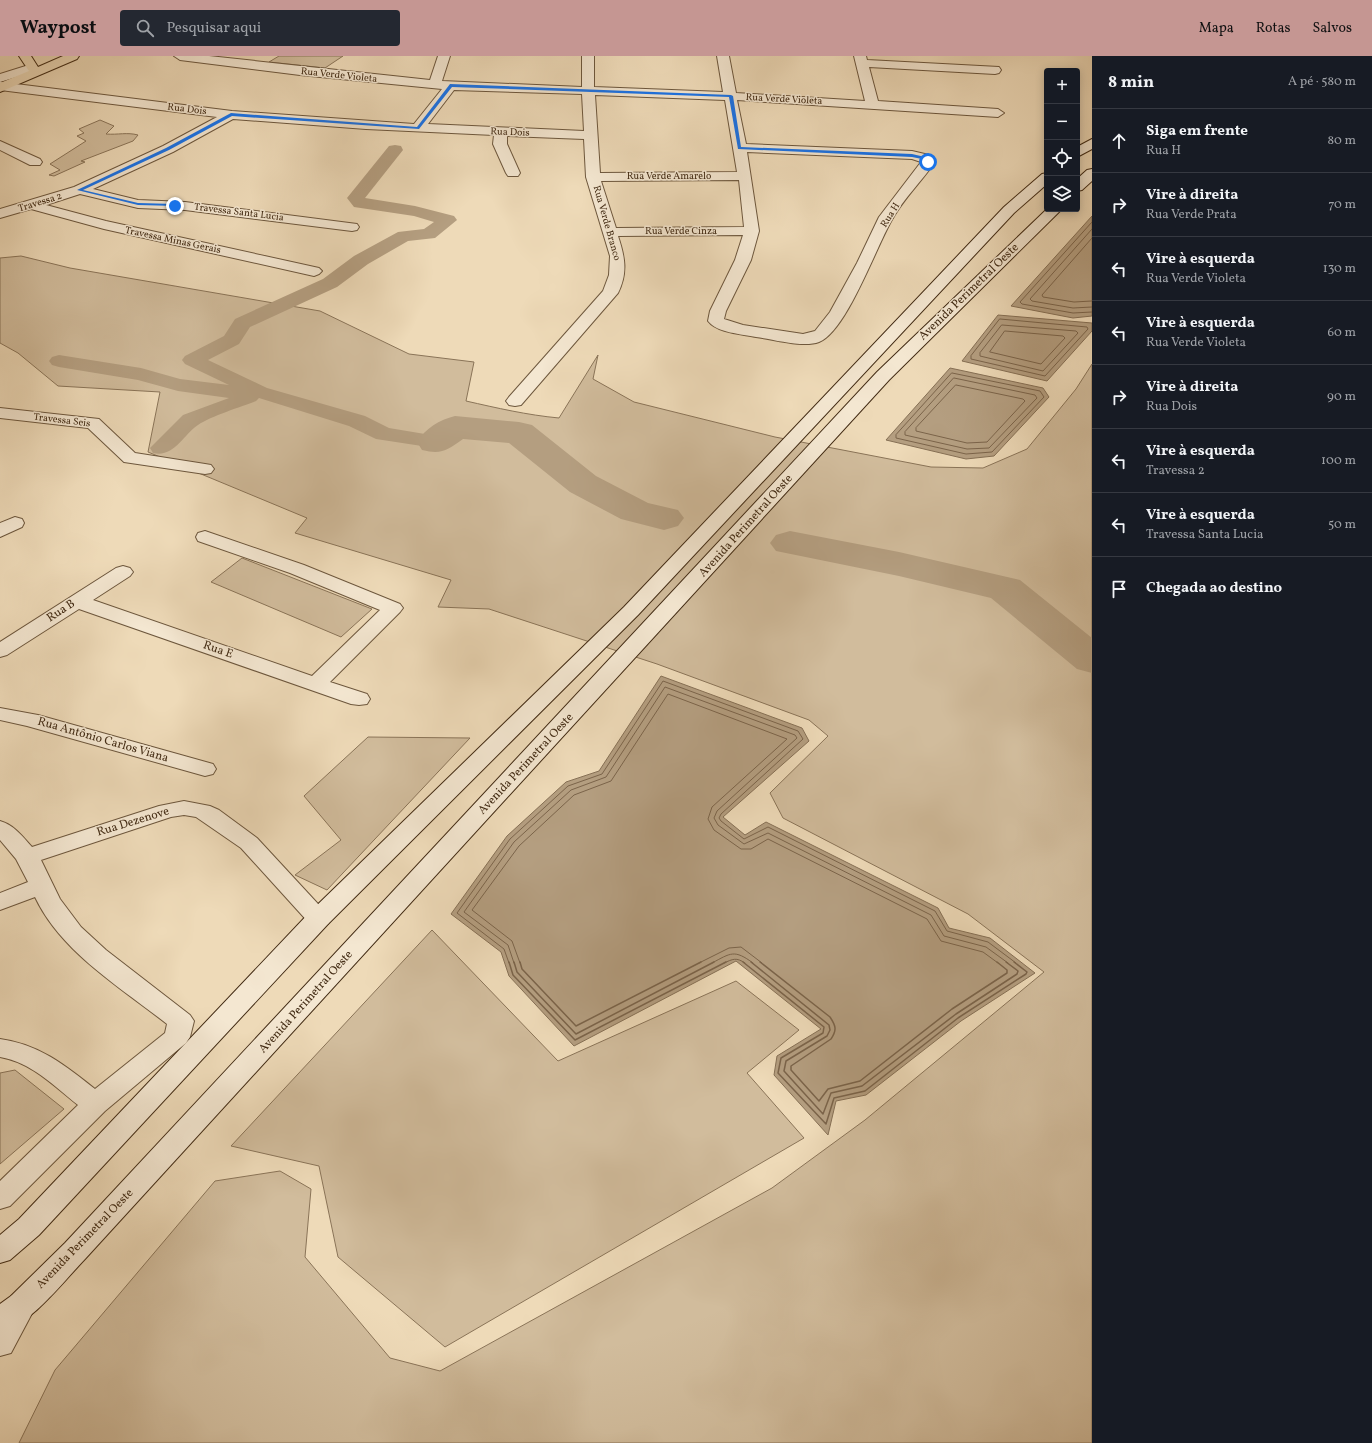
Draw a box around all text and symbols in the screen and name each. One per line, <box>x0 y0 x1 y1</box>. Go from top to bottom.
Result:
search box <box>120 10 400 46</box>
text: Waypost <box>20 15 96 41</box>
icon: search <box>134 17 156 39</box>
text: Pesquisar aqui <box>166 18 261 39</box>
text: Mapa <box>1199 19 1234 38</box>
text: Rotas <box>1256 19 1290 38</box>
text: Salvos <box>1312 19 1352 38</box>
street label: Rua Verde Violeta <box>300 64 378 86</box>
map controls <box>1044 68 1080 212</box>
button: + <box>1044 68 1080 104</box>
text: 8 min <box>1108 71 1154 94</box>
text: A pé · 580 m <box>1288 73 1356 91</box>
street label: Rua Verde Violeta <box>745 90 823 108</box>
street label: Rua Dois <box>167 100 207 118</box>
button: − <box>1044 104 1080 140</box>
text: Siga em frente <box>1146 121 1248 142</box>
street label: Rua Dois <box>490 124 530 140</box>
icon: ahead <box>1108 130 1130 152</box>
text: 80 m <box>1327 132 1356 150</box>
button: locate <box>1044 140 1080 176</box>
text: Rua H <box>1146 142 1181 160</box>
route start <box>919 153 937 171</box>
street label: Rua Verde Amarelo <box>627 169 711 183</box>
button: layers <box>1044 176 1080 212</box>
street label: Rua Verde Branco <box>590 184 624 262</box>
text: Vire à direita <box>1146 185 1238 206</box>
street label: Travessa 2 <box>16 189 64 215</box>
icon: right <box>1108 194 1130 216</box>
text: 70 m <box>1328 196 1356 214</box>
route end <box>166 197 184 215</box>
street label: Travessa Santa Lucia <box>193 200 285 224</box>
street label: Rua H <box>877 200 903 230</box>
text: Rua Verde Prata <box>1146 206 1237 224</box>
street label: Travessa Minas Gerais <box>124 223 222 257</box>
street label: Rua Verde Cinza <box>645 224 717 238</box>
street label: Avenida Perimetral Oeste <box>915 240 1023 344</box>
text: Vire à esquerda <box>1146 249 1255 270</box>
icon: left <box>1108 258 1130 280</box>
text: 130 m <box>1323 260 1356 278</box>
text: Rua Verde Violeta <box>1146 270 1246 288</box>
text: Vire à esquerda <box>1146 313 1255 334</box>
icon: left <box>1108 322 1130 344</box>
text: 60 m <box>1328 324 1356 342</box>
text: Rua Verde Violeta <box>1146 334 1246 352</box>
text: Vire à direita <box>1146 377 1238 398</box>
icon: right <box>1108 386 1130 408</box>
text: 90 m <box>1327 388 1356 406</box>
text: Rua Dois <box>1146 398 1197 416</box>
street label: Travessa Seis <box>33 410 91 430</box>
text: Vire à esquerda <box>1146 441 1255 462</box>
icon: left <box>1108 450 1130 472</box>
text: 100 m <box>1321 452 1356 470</box>
text: Travessa 2 <box>1146 462 1205 480</box>
street label: Avenida Perimetral Oeste <box>695 471 797 581</box>
text: Vire à esquerda <box>1146 505 1255 526</box>
icon: left <box>1108 514 1130 536</box>
text: 50 m <box>1328 516 1356 534</box>
text: Travessa Santa Lucia <box>1146 526 1264 544</box>
icon: arrive <box>1108 578 1130 600</box>
text: Chegada ao destino <box>1146 578 1282 599</box>
street label: Rua B <box>44 596 78 626</box>
street label: Rua E <box>201 637 235 663</box>
street label: Avenida Perimetral Oeste <box>475 710 578 818</box>
street label: Rua Antônio Carlos Viana <box>36 714 170 766</box>
street label: Rua Dezenove <box>95 803 171 841</box>
street label: Avenida Perimetral Oeste <box>255 947 357 1057</box>
street label: Avenida Perimetral Oeste <box>33 1185 137 1293</box>

